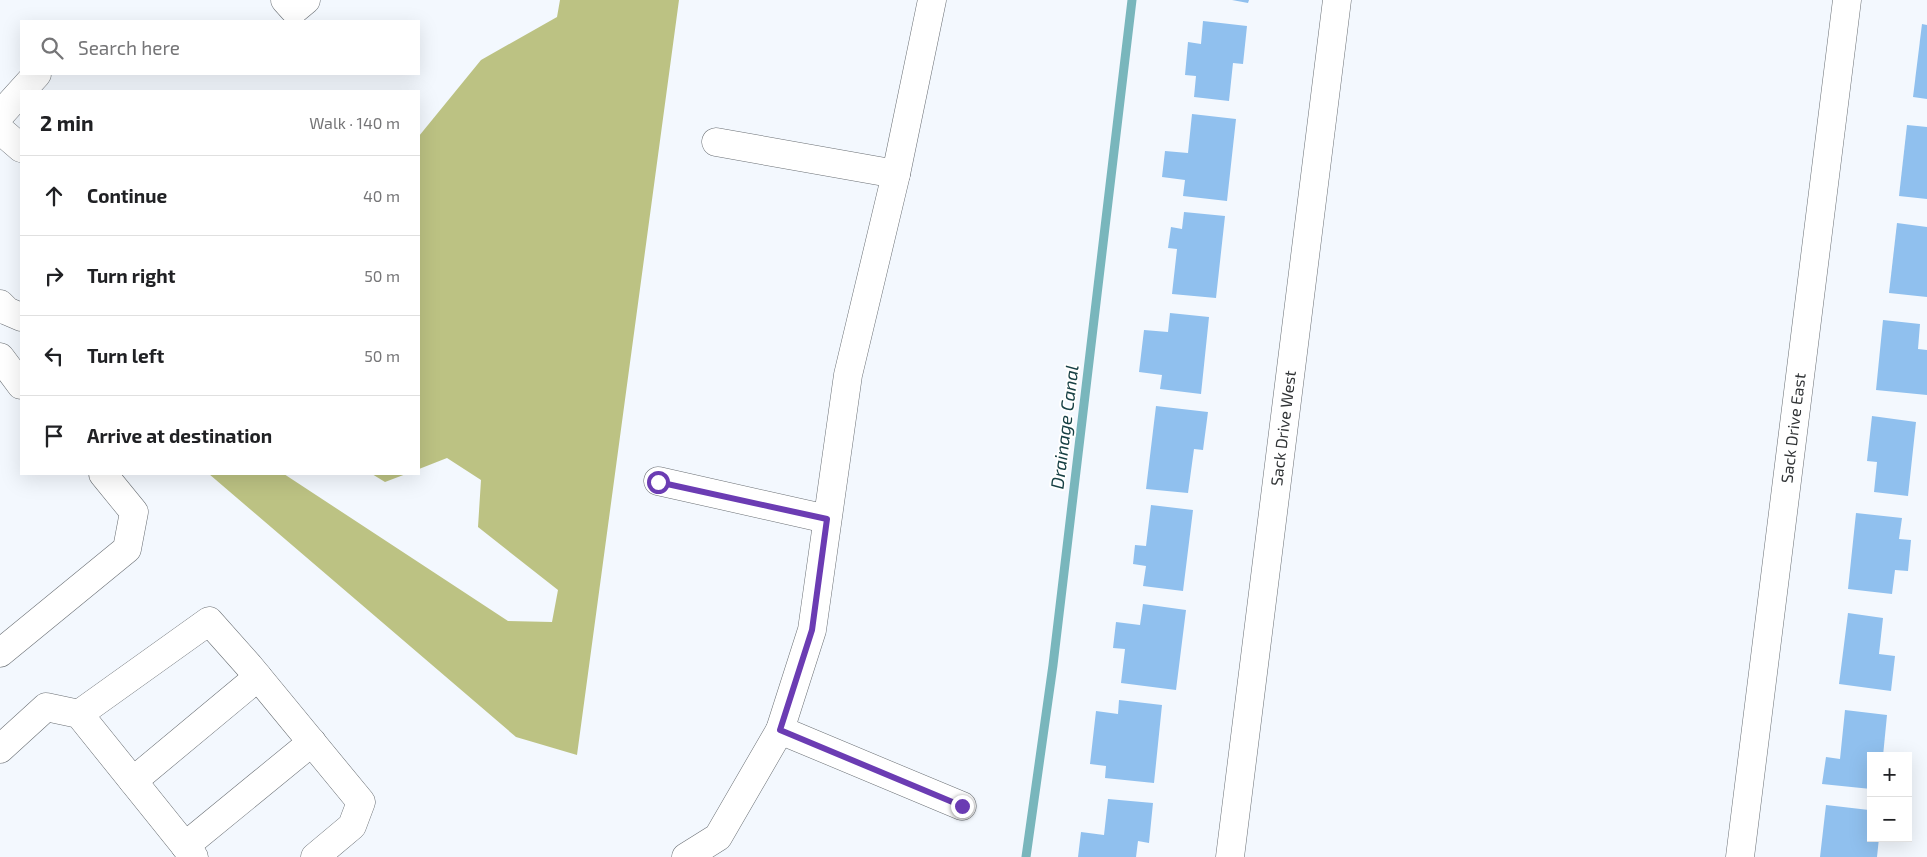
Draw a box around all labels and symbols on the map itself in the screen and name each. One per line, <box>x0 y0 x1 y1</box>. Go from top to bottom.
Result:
water label: Drainage Canal <box>1045 364 1083 490</box>
street label: Sack Drive West <box>1266 369 1299 487</box>
street label: Sack Drive East <box>1776 372 1809 484</box>
route start <box>647 471 670 494</box>
route end <box>951 795 974 818</box>

